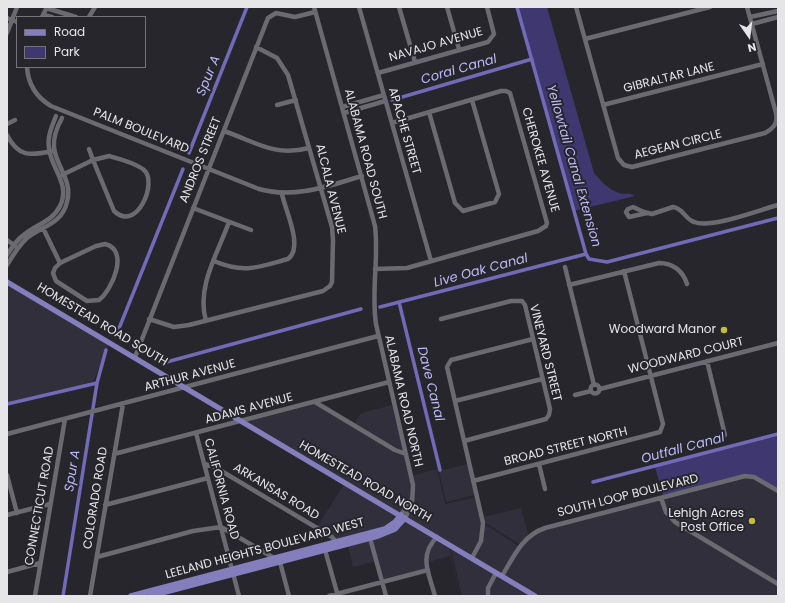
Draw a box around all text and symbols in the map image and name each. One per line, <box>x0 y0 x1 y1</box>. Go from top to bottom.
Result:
legend <box>16 16 146 68</box>
north arrow <box>729 16 769 56</box>
text: Road <box>54 23 85 40</box>
street label: NAVAJO AVENUE <box>388 25 484 65</box>
text: N <box>746 39 758 56</box>
text: Park <box>54 43 80 60</box>
water label: Coral Canal <box>419 52 499 88</box>
water label: Spur A <box>194 54 224 98</box>
street label: GIBRALTAR LANE <box>622 60 716 96</box>
water label: Yellowtail Canal Extension <box>542 83 604 249</box>
street label: APACHE STREET <box>385 86 423 176</box>
street label: ALABAMA ROAD SOUTH <box>341 87 389 221</box>
street label: PALM BOULEVARD <box>91 105 191 157</box>
street label: CHEROKEE AVENUE <box>518 106 562 214</box>
street label: ANDROS STREET <box>177 115 225 205</box>
street label: AEGEAN CIRCLE <box>633 127 723 163</box>
street label: ALCALA AVENUE <box>312 143 348 235</box>
water label: Live Oak Canal <box>432 251 530 291</box>
street label: HOMESTEAD ROAD SOUTH <box>34 280 170 370</box>
street label: VINEYARD STREET <box>526 303 564 403</box>
place label: Woodward Manor <box>609 323 716 337</box>
marker: Woodward Manor <box>719 325 729 335</box>
street label: ALABAMA ROAD NORTH <box>381 334 425 468</box>
street label: WOODWARD COURT <box>627 335 745 377</box>
water label: Dave Canal <box>413 345 447 423</box>
street label: ARTHUR AVENUE <box>143 357 237 395</box>
street label: ADAMS AVENUE <box>204 390 294 428</box>
street label: BROAD STREET NORTH <box>503 425 629 469</box>
water label: Outfall Canal <box>640 430 726 468</box>
street label: CALIFORNIA ROAD <box>201 437 241 541</box>
street label: HOMESTEAD ROAD NORTH <box>296 438 434 526</box>
street label: CONNECTICUT ROAD <box>22 445 58 567</box>
street label: COLORADO ROAD <box>81 446 111 550</box>
water label: Spur A <box>62 449 84 493</box>
street label: ARKANSAS ROAD <box>230 461 322 523</box>
street label: SOUTH LOOP BOULEVARD <box>556 471 700 521</box>
place label: Lehigh Acres Post Office <box>668 507 744 535</box>
street label: LEELAND HEIGHTS BOULEVARD WEST <box>164 515 366 583</box>
marker: Lehigh Acres Post Office <box>747 516 757 526</box>

